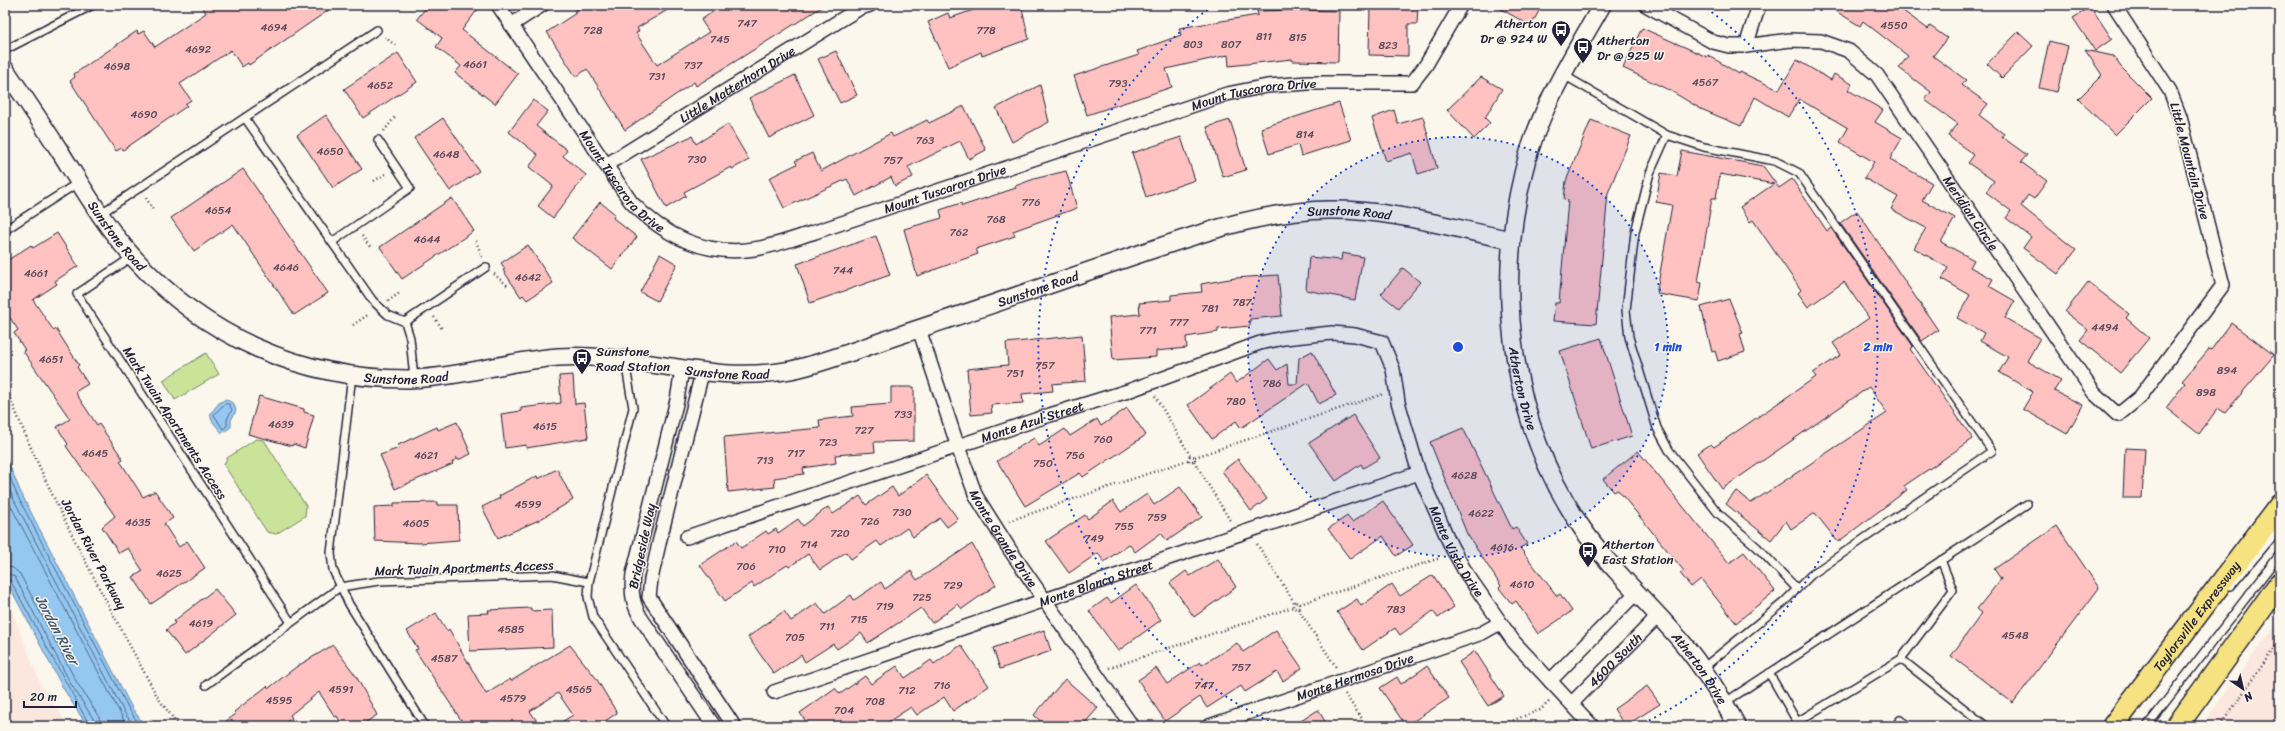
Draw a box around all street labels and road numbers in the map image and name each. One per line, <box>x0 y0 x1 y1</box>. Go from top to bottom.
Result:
street label: Little Matterhorn Drive <box>674 39 800 129</box>
street label: Mount Tuscarora Drive <box>1188 71 1317 117</box>
street label: Little Mountain Drive <box>2163 100 2217 223</box>
street label: Mount Tuscarora Drive <box>574 125 670 239</box>
street label: Mount Tuscarora Drive <box>880 157 1009 220</box>
street label: Meridian Circle <box>1937 170 2005 255</box>
street label: Sunstone Road <box>82 196 153 277</box>
street label: Sunstone Road <box>1306 198 1394 226</box>
street label: Sunstone Road <box>994 264 1083 313</box>
street label: Mark Twain Apartments Access <box>117 342 234 505</box>
street label: Atherton Drive <box>1502 344 1544 434</box>
street label: Sunstone Road <box>684 358 772 386</box>
street label: Sunstone Road <box>363 364 451 391</box>
street label: Monte Azul Street <box>978 394 1087 449</box>
street label: Monte Grande Drive <box>963 486 1044 592</box>
street label: Jordan River Parkway <box>54 493 133 614</box>
street label: Bridgeside Way <box>622 501 662 591</box>
street label: Monte Vista Drive <box>1423 501 1491 602</box>
street label: Monte Blanco Street <box>1036 552 1157 613</box>
street label: Mark Twain Apartments Access <box>374 553 555 583</box>
street label: Taylorsville Expressway <box>2146 555 2246 676</box>
street label: Atherton Drive <box>1665 625 1734 709</box>
street label: 4600 South <box>1582 627 1648 692</box>
street label: Monte Hermosa Drive <box>1293 646 1417 707</box>

